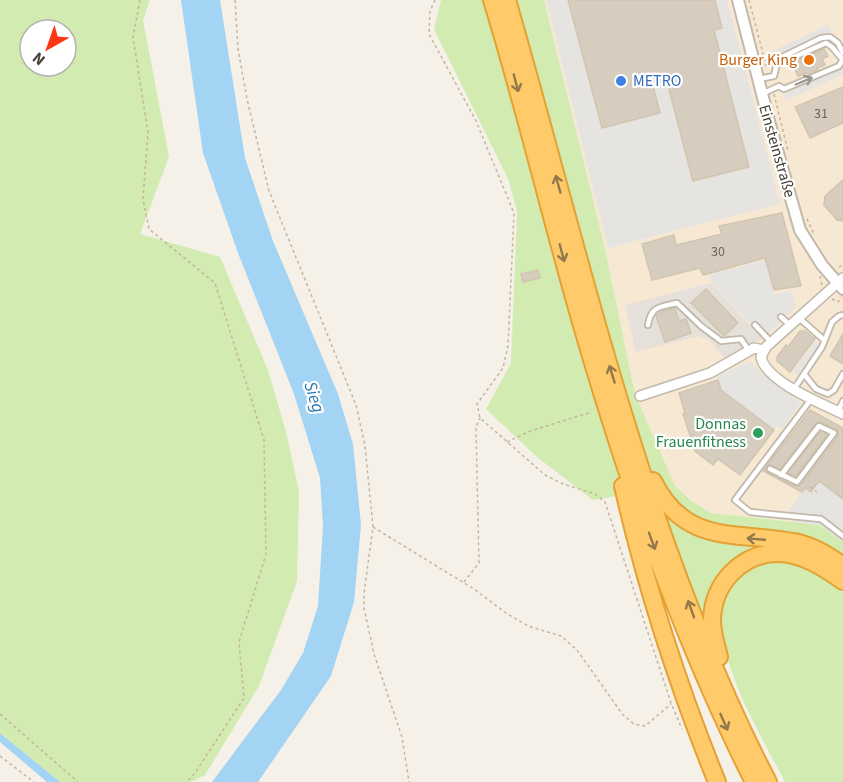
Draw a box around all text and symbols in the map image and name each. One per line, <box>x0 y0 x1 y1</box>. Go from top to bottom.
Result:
north arrow <box>18 18 78 78</box>
text: N <box>28 47 50 71</box>
place label: Burger King <box>719 49 797 71</box>
marker: Burger King <box>802 53 816 67</box>
place label: METRO <box>633 70 681 92</box>
one-way arrow <box>510 74 522 93</box>
marker: METRO <box>614 74 628 88</box>
one-way arrow <box>794 75 812 86</box>
street label: Einsteinstraße <box>753 102 801 200</box>
house number: 31 <box>814 104 828 124</box>
one-way arrow <box>551 175 563 194</box>
house number: 30 <box>711 242 725 262</box>
one-way arrow <box>557 243 568 262</box>
one-way arrow <box>606 365 617 384</box>
water label: Sieg <box>297 378 331 416</box>
place label: Donnas Frauenfitness <box>656 413 746 453</box>
marker: Donnas Frauenfitness <box>751 426 765 440</box>
one-way arrow <box>647 531 658 550</box>
one-way arrow <box>747 533 766 544</box>
one-way arrow <box>685 600 696 619</box>
one-way arrow <box>719 713 731 731</box>

